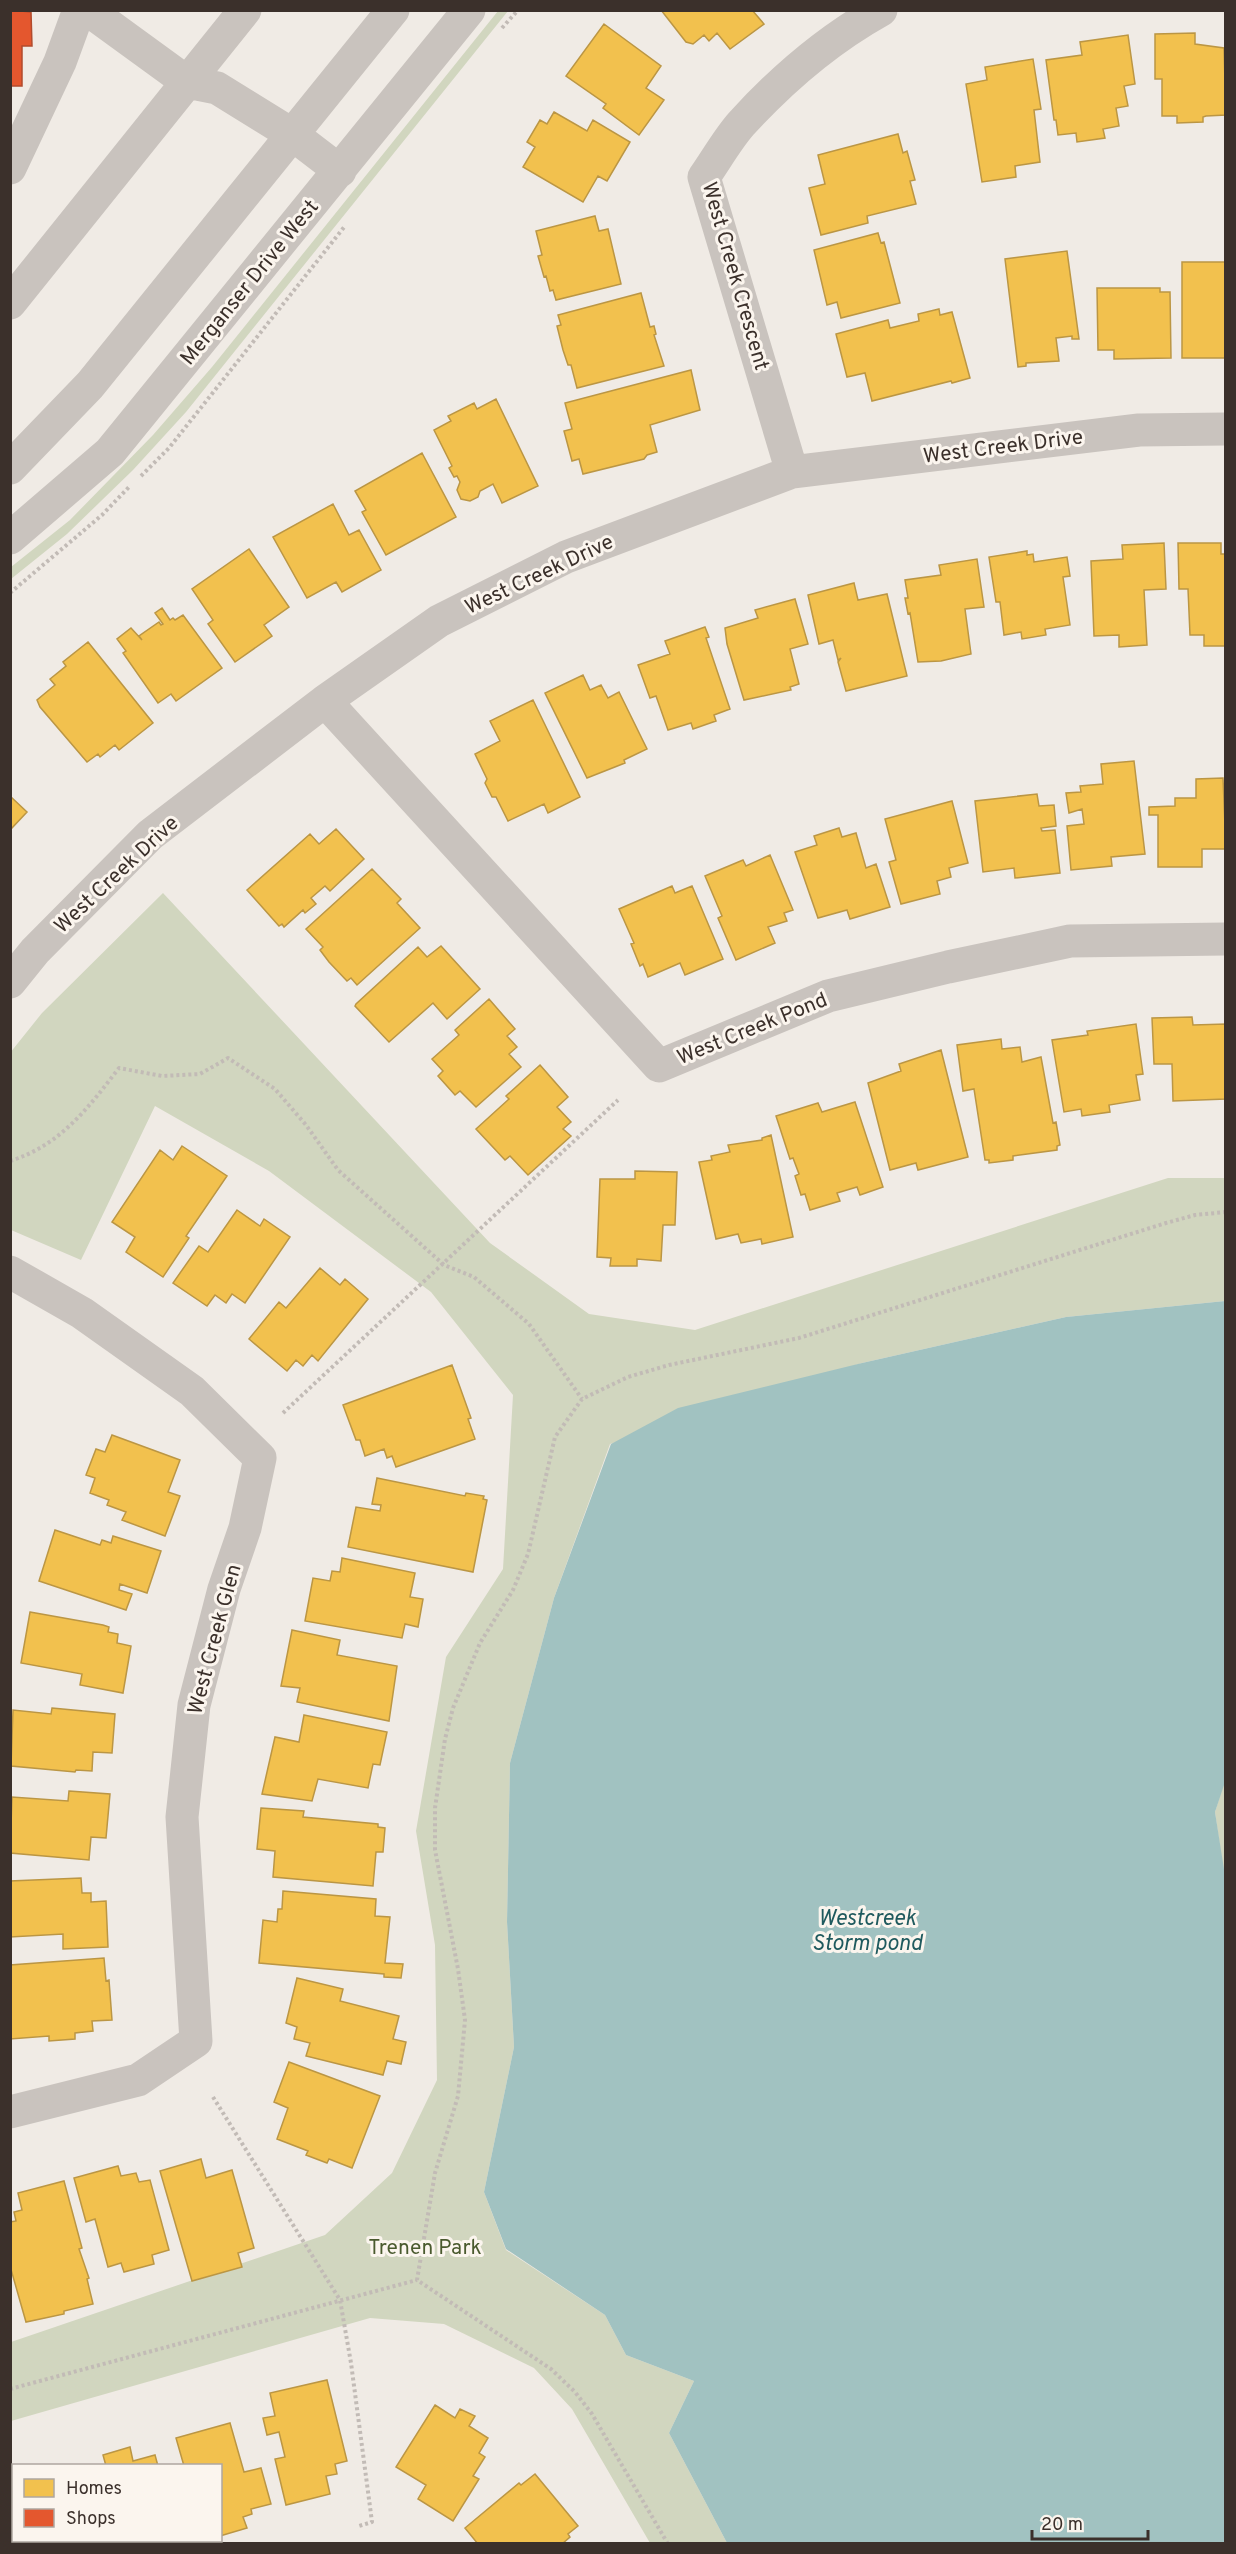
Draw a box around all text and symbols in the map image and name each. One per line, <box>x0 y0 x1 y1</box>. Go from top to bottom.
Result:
street label: West Creek Crescent <box>695 179 774 374</box>
street label: Merganser Drive West <box>175 195 325 371</box>
street label: West Creek Drive <box>922 424 1085 471</box>
street label: West Creek Drive <box>461 529 618 622</box>
street label: West Creek Drive <box>49 810 185 940</box>
street label: West Creek Pond <box>673 987 832 1072</box>
street label: West Creek Glen <box>182 1561 248 1717</box>
water label: Westcreek Storm pond <box>812 1906 924 1958</box>
park label: Trenen Park <box>368 2235 482 2262</box>
legend <box>12 2464 222 2542</box>
text: Homes <box>66 2478 122 2501</box>
scale bar <box>1032 2503 1148 2541</box>
text: Shops <box>66 2508 116 2531</box>
text: 20 m <box>1041 2514 1083 2537</box>

